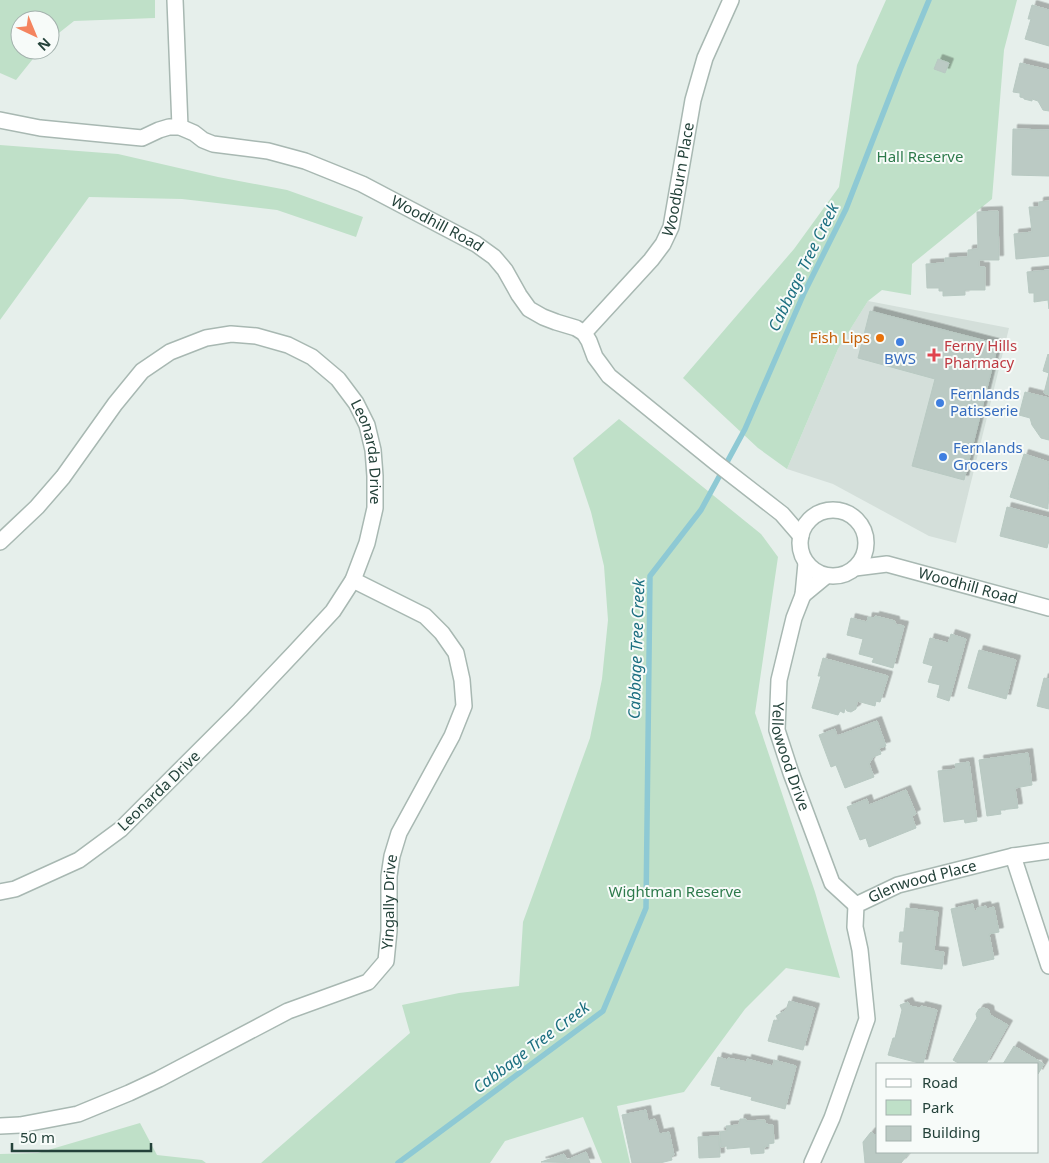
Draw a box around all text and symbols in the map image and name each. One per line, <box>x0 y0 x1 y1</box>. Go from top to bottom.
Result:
north arrow <box>10 10 60 60</box>
text: N <box>34 34 55 56</box>
street label: Woodburn Place <box>657 121 698 240</box>
park label: Hall Reserve <box>877 146 963 166</box>
street label: Woodhill Road <box>388 190 488 255</box>
water label: Cabbage Tree Creek <box>762 198 844 335</box>
place label: Fish Lips <box>810 327 870 347</box>
marker: Fish Lips <box>874 332 886 344</box>
place label: Ferny Hills Pharmacy <box>944 335 1017 372</box>
marker: BWS <box>894 336 906 348</box>
place label: BWS <box>884 348 916 368</box>
marker: Ferny Hills Pharmacy <box>928 349 940 361</box>
place label: Fernlands Patisserie <box>950 383 1020 420</box>
street label: Leonarda Drive <box>347 396 386 505</box>
marker: Fernlands Patisserie <box>934 397 946 409</box>
place label: Fernlands Grocers <box>953 437 1023 474</box>
marker: Fernlands Grocers <box>937 451 949 463</box>
street label: Woodhill Road <box>916 562 1020 608</box>
water label: Cabbage Tree Creek <box>623 577 649 719</box>
street label: Yellowood Drive <box>767 702 815 813</box>
street label: Leonarda Drive <box>113 746 204 835</box>
street label: Yingally Drive <box>376 853 401 951</box>
street label: Glenwood Place <box>864 855 978 907</box>
park label: Wightman Reserve <box>608 881 742 901</box>
water label: Cabbage Tree Creek <box>468 995 594 1098</box>
legend <box>876 1063 1039 1153</box>
text: Road <box>922 1072 958 1092</box>
text: Park <box>922 1097 954 1117</box>
scale bar <box>12 1120 151 1152</box>
text: Building <box>922 1122 980 1142</box>
text: 50 m <box>20 1127 55 1147</box>

